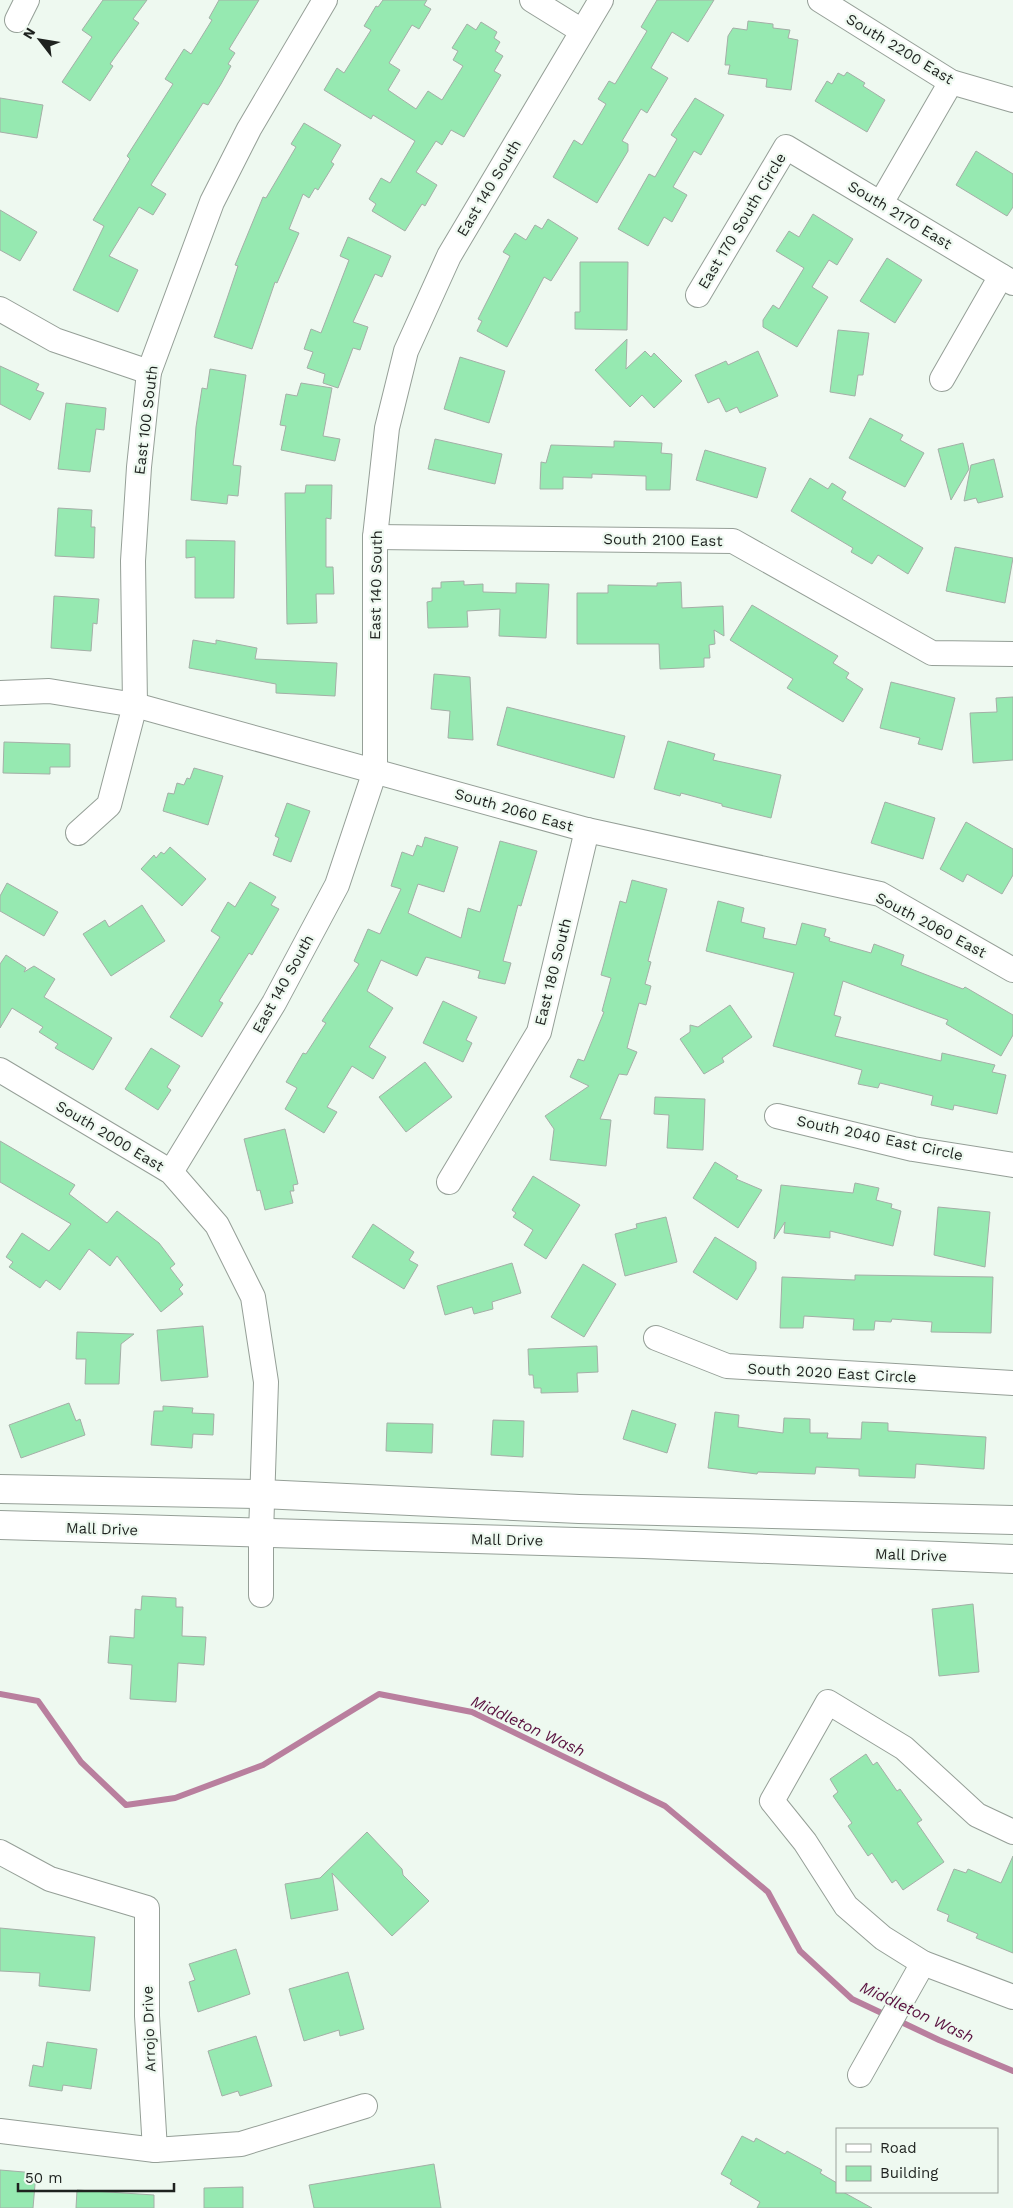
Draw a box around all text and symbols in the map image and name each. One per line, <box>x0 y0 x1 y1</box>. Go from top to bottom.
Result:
street label: South 2200 East <box>843 10 958 89</box>
north arrow <box>15 15 65 65</box>
text: N <box>19 25 38 42</box>
street label: East 140 South <box>453 136 525 240</box>
street label: East 170 South Circle <box>694 150 790 292</box>
street label: South 2170 East <box>845 177 956 253</box>
street label: East 100 South <box>130 364 162 476</box>
street label: East 140 South <box>366 530 386 640</box>
street label: South 2100 East <box>603 530 723 550</box>
street label: South 2060 East <box>453 784 576 836</box>
street label: South 2060 East <box>873 888 990 962</box>
street label: East 180 South <box>531 916 575 1028</box>
street label: East 140 South <box>248 932 318 1036</box>
street label: South 2000 East <box>53 1097 168 1176</box>
street label: South 2040 East Circle <box>795 1112 965 1164</box>
street label: South 2020 East Circle <box>747 1360 917 1386</box>
street label: Mall Drive <box>66 1519 138 1539</box>
street label: Mall Drive <box>471 1530 543 1550</box>
street label: Mall Drive <box>875 1545 947 1565</box>
water label: Middleton Wash <box>468 1691 588 1761</box>
water label: Middleton Wash <box>857 1977 977 2047</box>
street label: Arrojo Drive <box>138 1986 160 2072</box>
legend <box>836 2128 998 2193</box>
text: Road <box>880 2139 917 2157</box>
scale bar <box>18 2160 174 2192</box>
text: Building <box>880 2164 938 2182</box>
text: 50 m <box>25 2169 62 2187</box>

